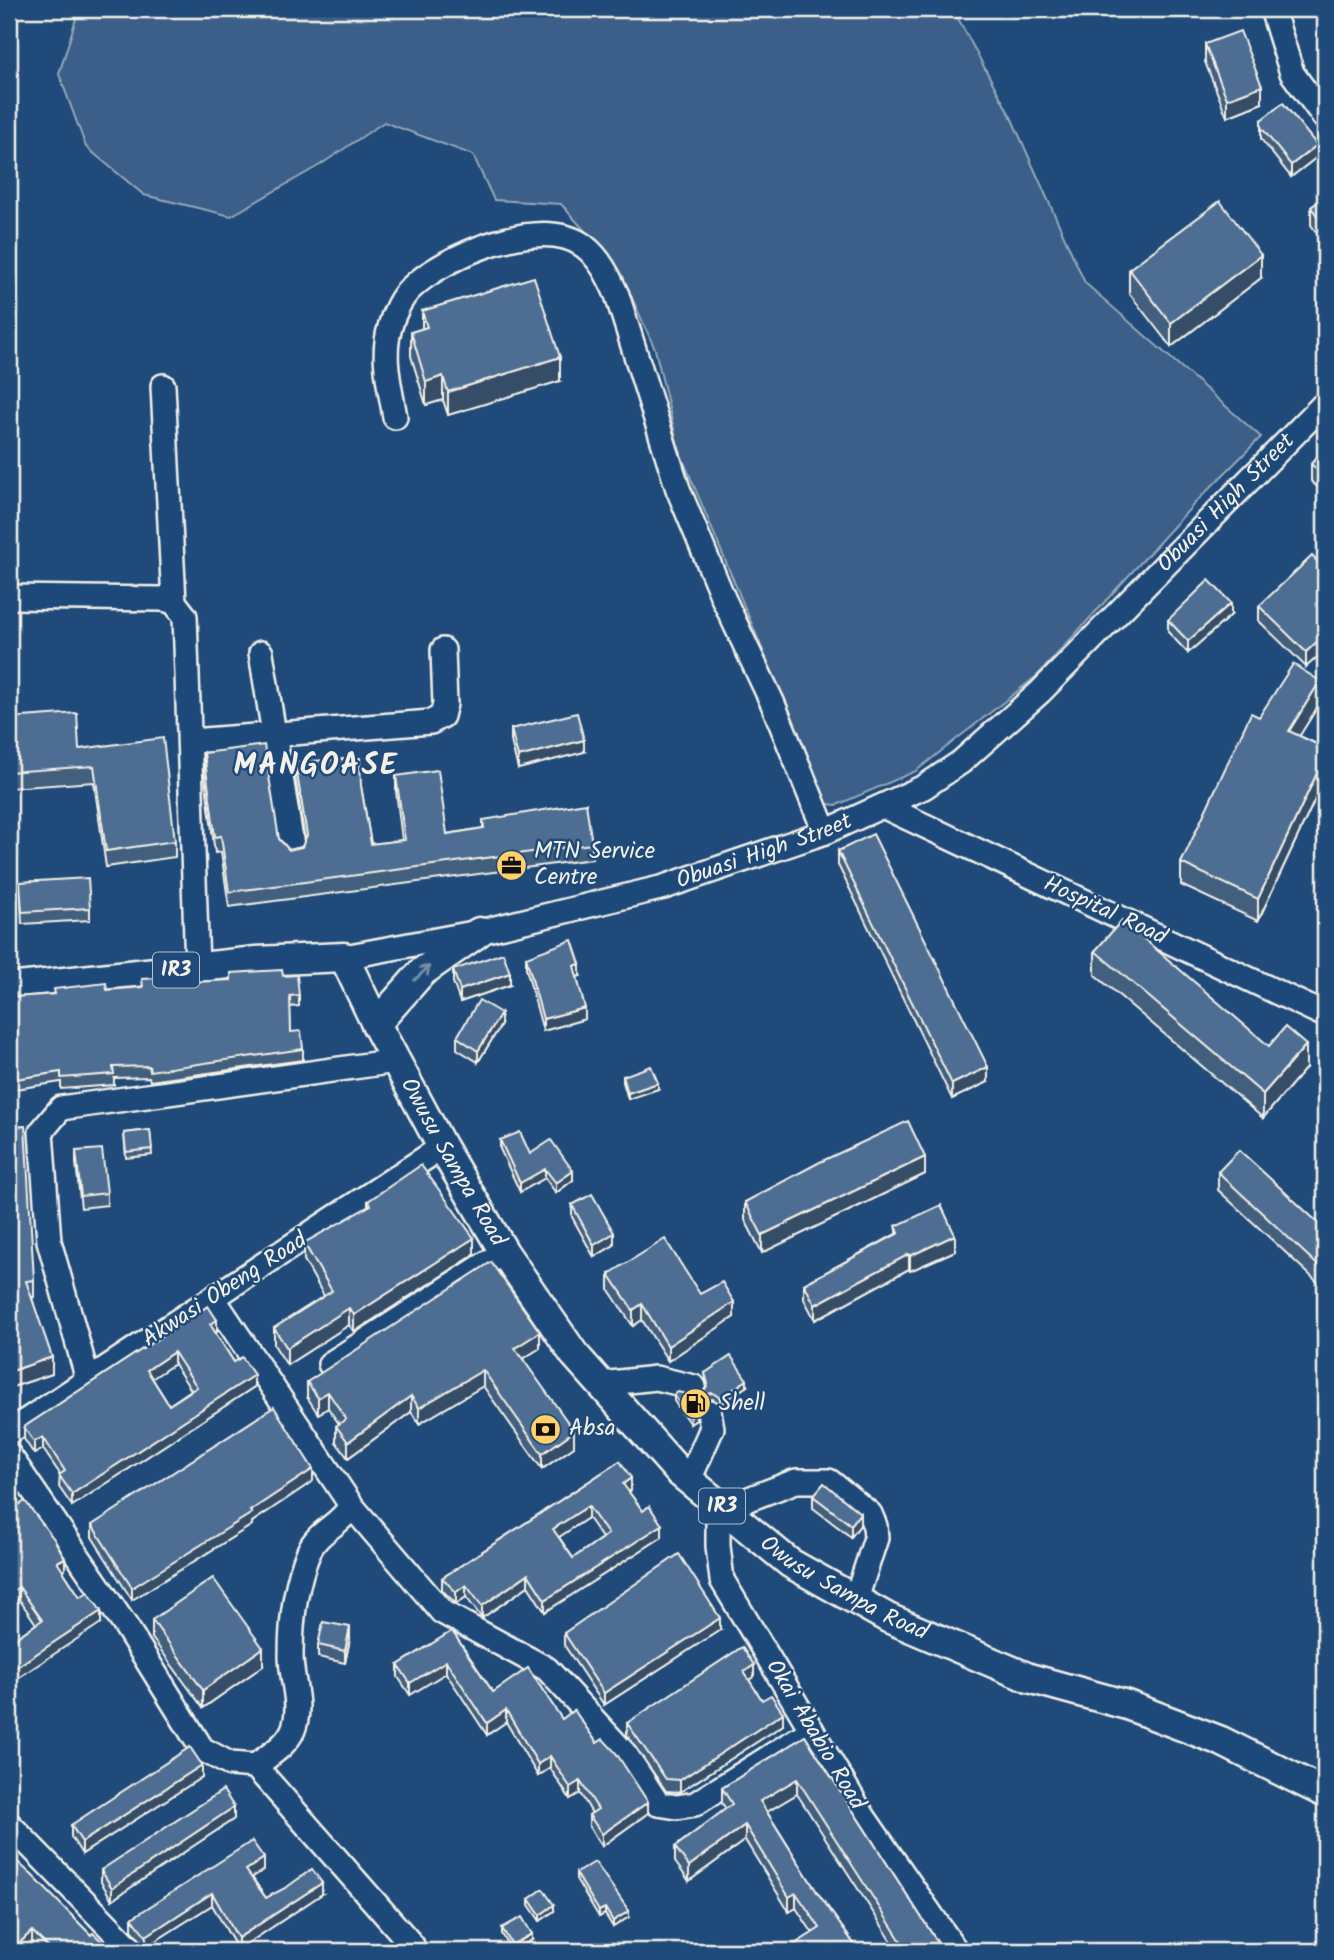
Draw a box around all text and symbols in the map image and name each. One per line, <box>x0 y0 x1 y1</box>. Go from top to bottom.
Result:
street label: Obuasi High Street <box>1149 424 1305 581</box>
district label: MANGOASE <box>234 742 398 790</box>
street label: Obuasi High Street <box>672 803 859 899</box>
place label: MTN Service Centre <box>534 834 655 896</box>
office icon: MTN Service Centre <box>494 848 528 882</box>
street label: Hospital Road <box>1037 867 1173 956</box>
road number: IR3 <box>153 953 199 988</box>
one-way arrow <box>413 965 430 982</box>
street label: Owusu Sampa Road <box>390 1071 515 1254</box>
street label: Akwasi Obeng Road <box>135 1223 315 1357</box>
place label: Shell <box>719 1386 766 1422</box>
fuel station icon: Shell <box>679 1387 713 1421</box>
place label: Absa <box>569 1411 616 1447</box>
bank icon: Absa <box>529 1412 563 1446</box>
road number: IR3 <box>699 1488 745 1524</box>
street label: Owusu Sampa Road <box>751 1527 934 1651</box>
street label: Okai Ababio Road <box>756 1653 875 1818</box>

